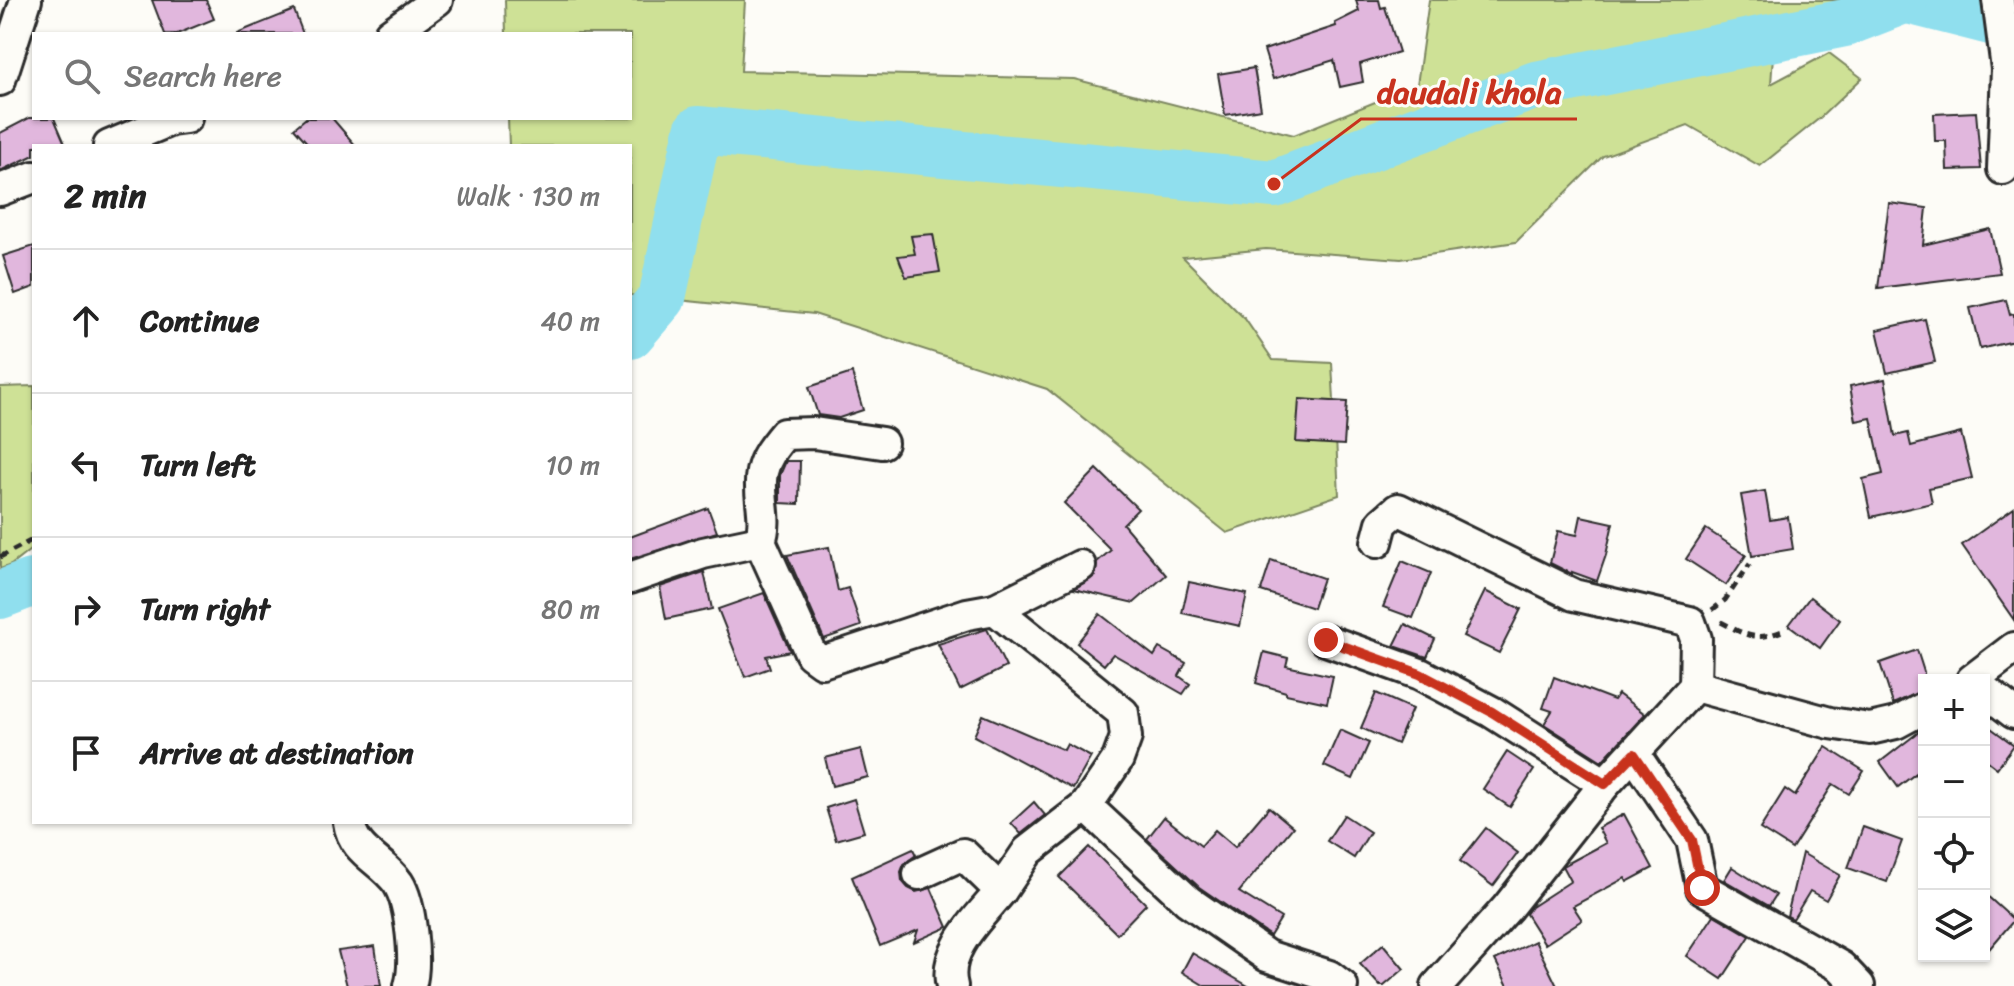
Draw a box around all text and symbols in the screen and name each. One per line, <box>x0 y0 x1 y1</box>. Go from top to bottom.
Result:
search box <box>32 32 632 120</box>
text: Search here <box>124 49 282 103</box>
icon: search <box>60 54 104 98</box>
callout: daudali khola <box>1361 63 1577 119</box>
text: daudali khola <box>1377 64 1562 121</box>
text: 2 min <box>64 166 146 226</box>
text: Walk · 130 m <box>457 173 600 219</box>
text: Continue <box>140 294 259 348</box>
text: 40 m <box>541 298 600 344</box>
icon: ahead <box>64 299 108 343</box>
text: Turn left <box>140 438 256 492</box>
text: 10 m <box>546 442 600 488</box>
icon: left <box>64 443 108 487</box>
text: Turn right <box>140 582 270 636</box>
text: 80 m <box>541 586 600 632</box>
icon: right <box>64 587 108 631</box>
route end <box>1308 622 1344 658</box>
map controls <box>1918 674 1990 962</box>
button: + <box>1918 674 1990 746</box>
text: Arrive at destination <box>140 726 414 780</box>
icon: arrive <box>64 731 108 775</box>
button: − <box>1918 746 1990 818</box>
button: locate <box>1918 818 1990 890</box>
route start <box>1684 870 1720 906</box>
button: layers <box>1918 890 1990 962</box>

